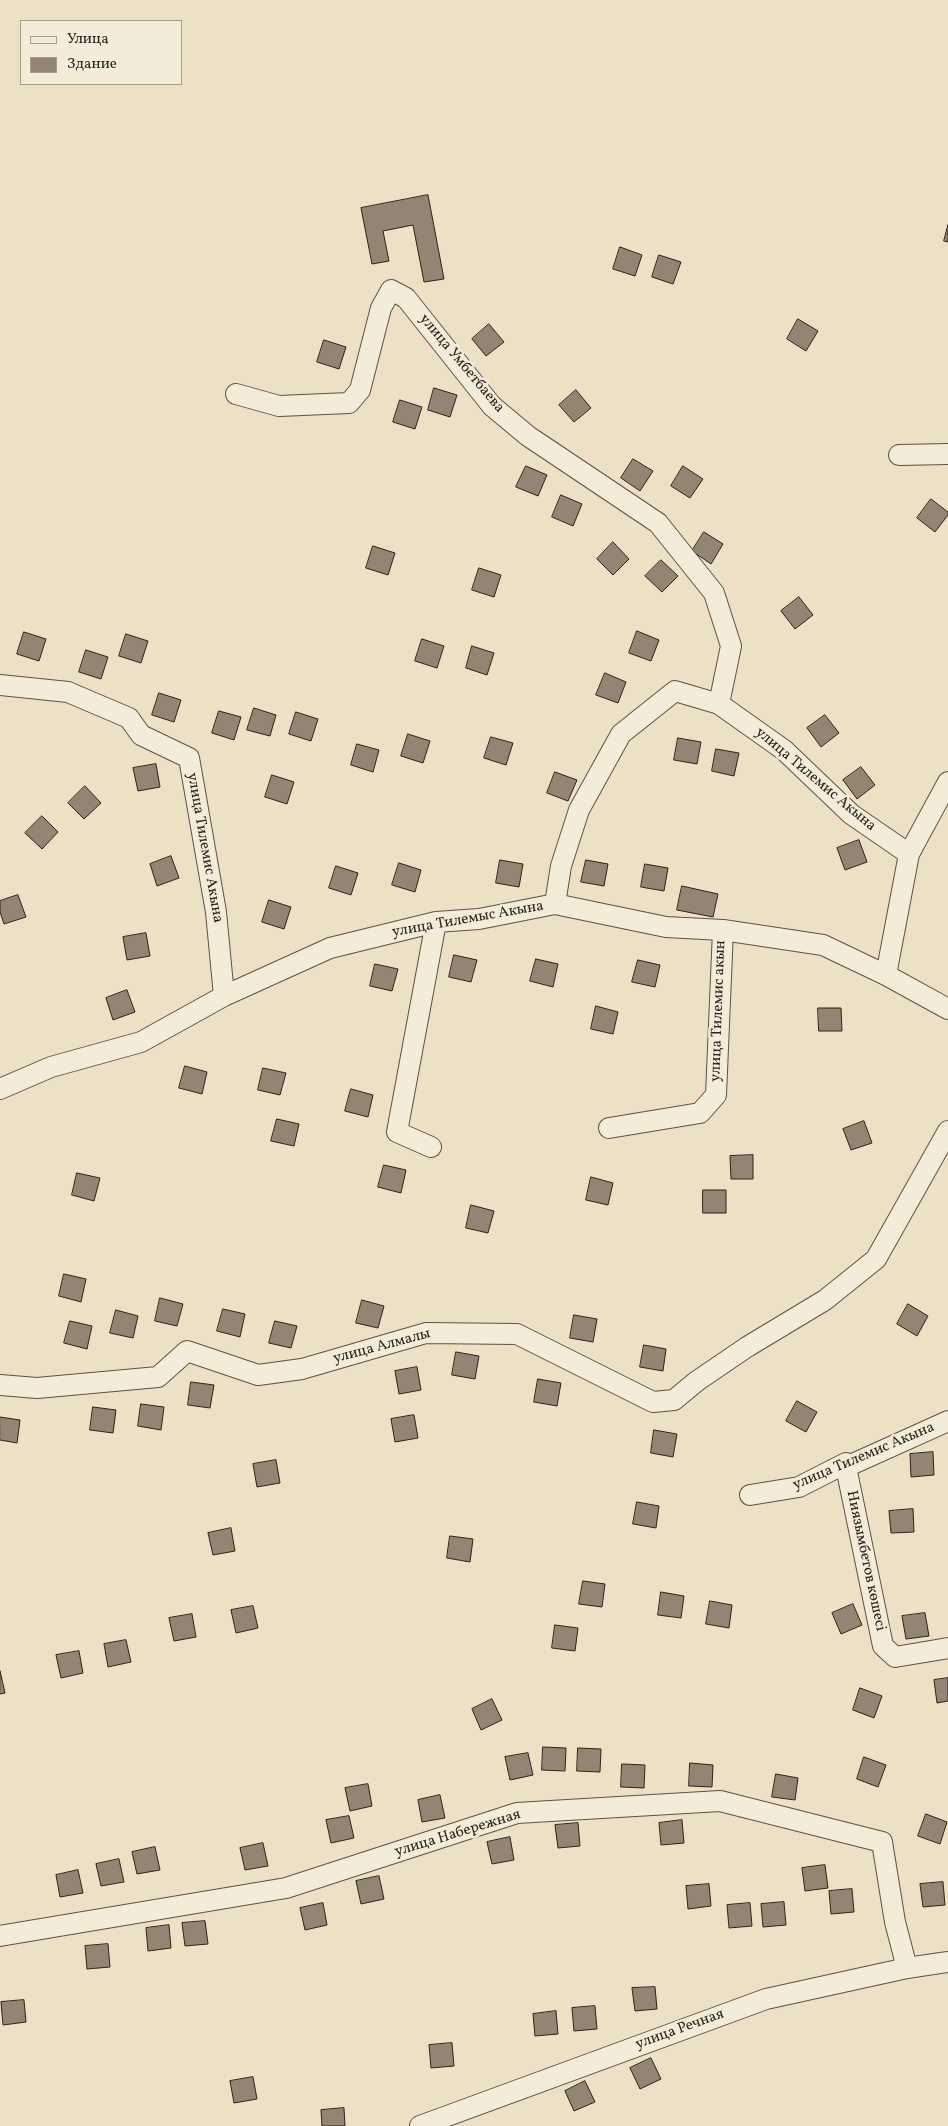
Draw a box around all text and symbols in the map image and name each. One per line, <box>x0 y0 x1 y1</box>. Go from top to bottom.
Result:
legend <box>20 20 182 85</box>
text: Улица <box>67 29 109 50</box>
text: Здание <box>67 54 117 75</box>
street label: улица Умбетбаева <box>414 311 508 417</box>
street label: улица Тилемис Акына <box>751 724 879 836</box>
street label: улица Тилемис Акына <box>182 771 226 925</box>
street label: улица Тилемыс Акына <box>391 898 545 942</box>
street label: улица Тилемис акын <box>708 940 730 1082</box>
street label: улица Алмалы <box>331 1325 433 1369</box>
street label: улица Тилемис Акына <box>790 1419 938 1495</box>
street label: Ниязымбетов көшесі <box>841 1489 889 1633</box>
street label: улица Набережная <box>393 1806 523 1862</box>
street label: улица Речная <box>633 2006 727 2054</box>

